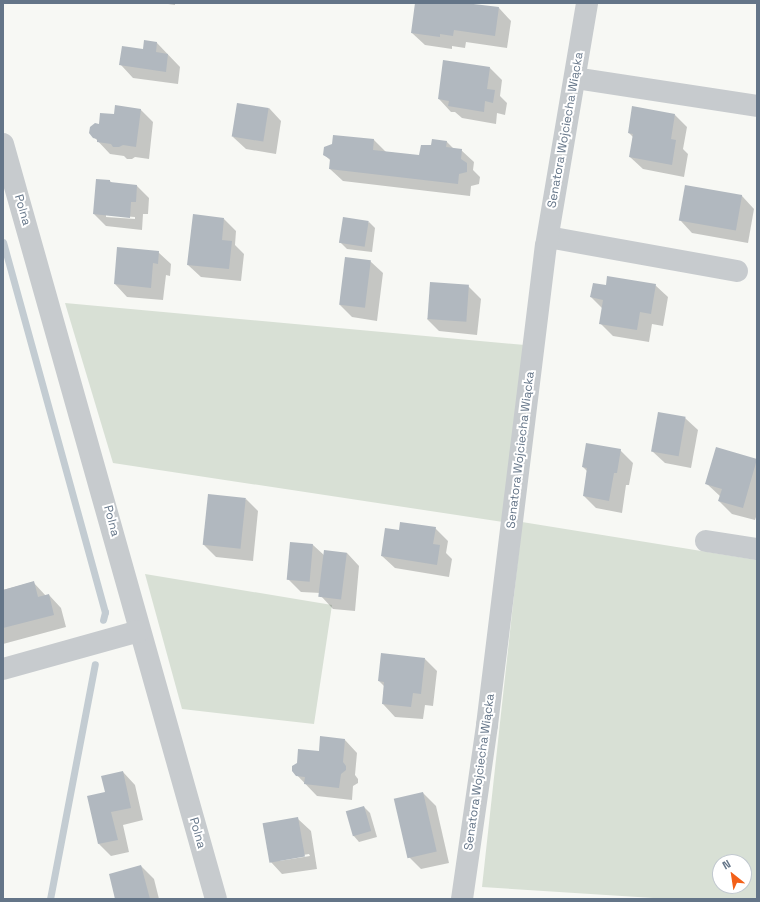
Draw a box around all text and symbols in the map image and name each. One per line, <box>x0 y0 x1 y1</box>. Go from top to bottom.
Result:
street label: Senatora Wojciecha Wiącka <box>545 51 587 209</box>
street label: Polna <box>11 193 33 227</box>
street label: Senatora Wojciecha Wiącka <box>504 371 538 529</box>
street label: Polna <box>100 504 122 538</box>
street label: Senatora Wojciecha Wiącka <box>462 693 498 851</box>
street label: Polna <box>186 816 208 850</box>
north arrow <box>712 854 752 894</box>
text: N <box>720 857 733 872</box>

